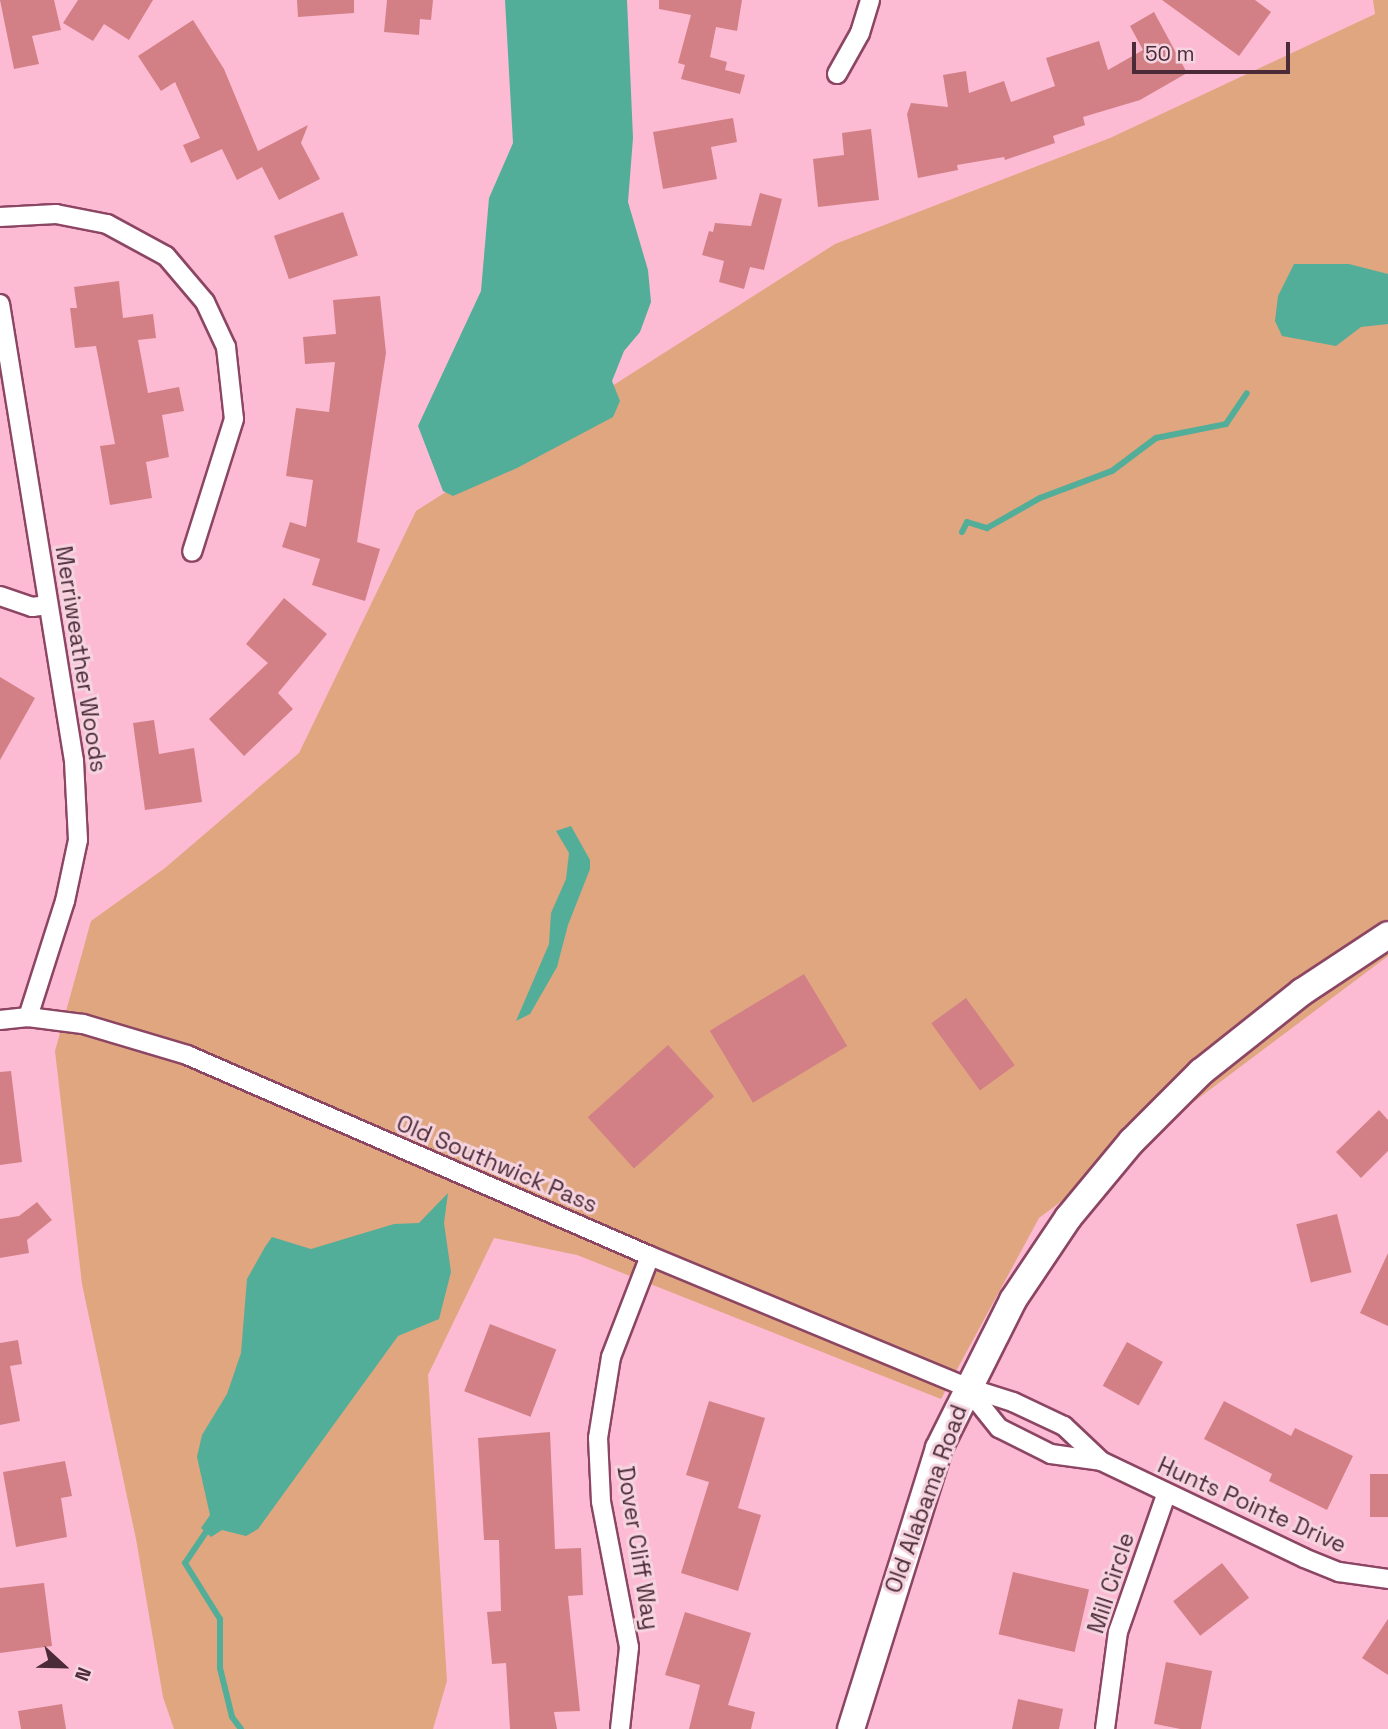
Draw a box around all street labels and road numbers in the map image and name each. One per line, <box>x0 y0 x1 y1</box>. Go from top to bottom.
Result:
street label: Merriweather Woods <box>49 544 113 774</box>
street label: Old Southwick Pass <box>392 1109 602 1219</box>
street label: Old Alabama Road <box>879 1401 973 1597</box>
street label: Hunts Pointe Drive <box>1153 1451 1351 1559</box>
street label: Dover Cliff Way <box>611 1464 665 1632</box>
street label: Mill Circle <box>1082 1529 1140 1637</box>

